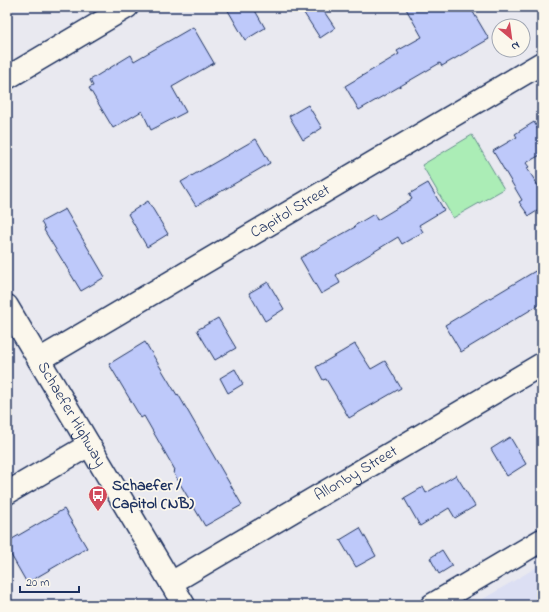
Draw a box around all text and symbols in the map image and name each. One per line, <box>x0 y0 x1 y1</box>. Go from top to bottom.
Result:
north arrow <box>491 18 531 58</box>
text: N <box>508 37 522 55</box>
street label: Capitol Street <box>246 178 336 245</box>
street label: Schaefer Highway <box>31 357 112 472</box>
street label: Allonby Street <box>310 439 403 508</box>
place label: Schaefer / Capitol (NB) <box>112 474 194 516</box>
bus stop icon: Schaefer / Capitol (NB) <box>87 484 109 512</box>
scale bar <box>20 568 79 594</box>
text: 20 m <box>26 574 49 592</box>

